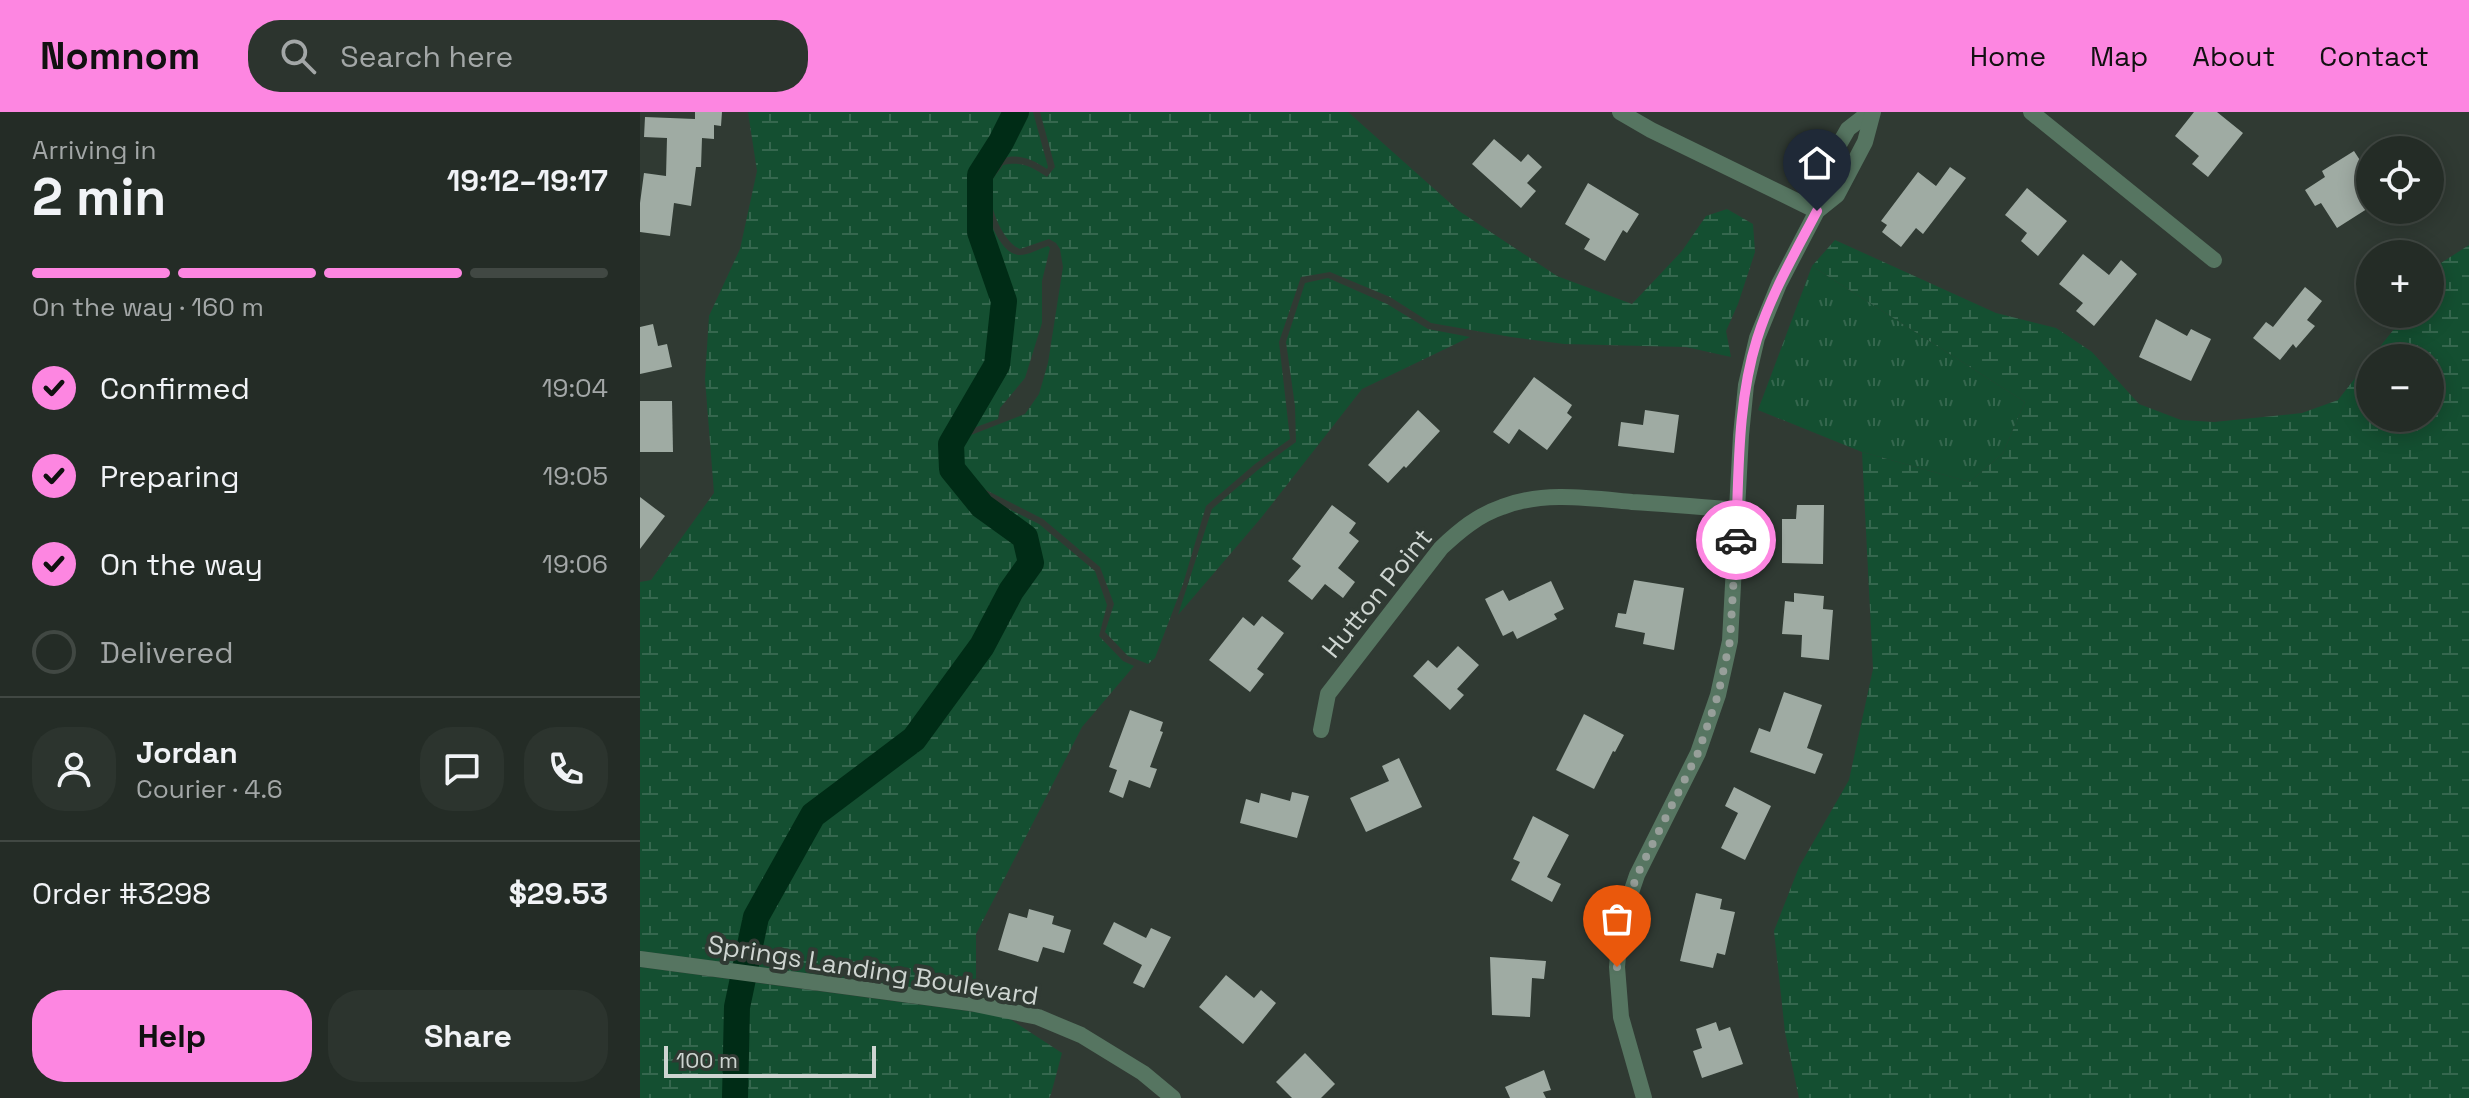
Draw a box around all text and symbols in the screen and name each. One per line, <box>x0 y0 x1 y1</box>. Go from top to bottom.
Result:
search box <box>248 20 808 92</box>
text: Nomnom <box>40 32 200 80</box>
icon: search <box>276 34 320 78</box>
text: Search here <box>340 37 513 76</box>
text: Home <box>1970 38 2046 74</box>
text: Map <box>2090 38 2148 74</box>
text: About <box>2192 38 2275 74</box>
text: Contact <box>2319 38 2429 74</box>
pin <box>1783 129 1851 211</box>
text: Arriving in <box>32 133 156 167</box>
map controls <box>2356 136 2444 432</box>
button: locate <box>2356 136 2444 224</box>
icon: home <box>1795 141 1839 185</box>
text: 19:12–19:17 <box>447 161 608 200</box>
text: 2 min <box>32 164 166 230</box>
button: + <box>2356 240 2444 328</box>
text: On the way · 160 m <box>32 290 264 324</box>
button: − <box>2356 344 2444 432</box>
icon: check <box>32 366 76 410</box>
text: Confirmed <box>100 369 250 408</box>
text: 19:04 <box>542 371 608 405</box>
icon: check <box>32 454 76 498</box>
text: Preparing <box>100 457 239 496</box>
text: 19:05 <box>542 459 608 493</box>
courier <box>1696 500 1776 580</box>
icon: car <box>1714 518 1758 562</box>
street label: Hutton Point <box>1314 521 1440 665</box>
icon: check <box>32 542 76 586</box>
text: On the way <box>100 545 263 584</box>
text: 19:06 <box>542 547 608 581</box>
text: Delivered <box>100 633 234 672</box>
button: person <box>32 727 116 811</box>
button: chat <box>420 727 504 811</box>
button: phone <box>524 727 608 811</box>
text: Jordan <box>136 733 238 772</box>
text: Courier · 4.6 <box>136 772 283 806</box>
text: Order #3298 <box>32 874 211 913</box>
text: $29.53 <box>509 874 608 913</box>
pin <box>1583 885 1651 967</box>
icon: bag <box>1595 897 1639 941</box>
street label: Springs Landing Boulevard <box>705 927 1041 1013</box>
button: Help <box>32 990 312 1082</box>
button: Share <box>328 990 608 1082</box>
scale bar <box>664 1042 876 1078</box>
text: 100 m <box>676 1046 738 1074</box>

